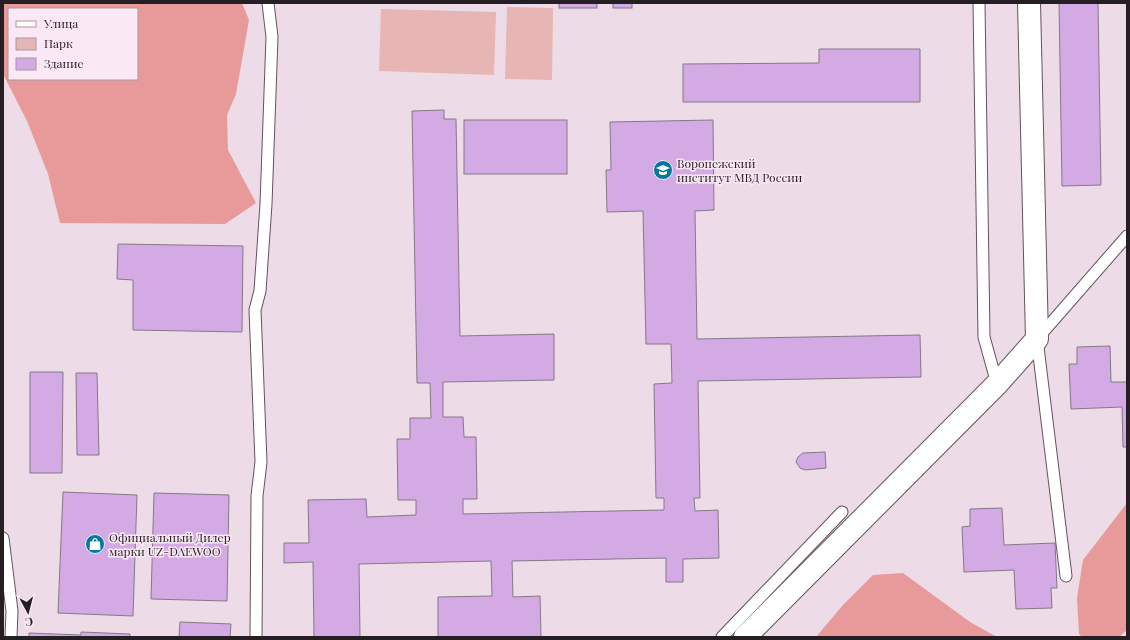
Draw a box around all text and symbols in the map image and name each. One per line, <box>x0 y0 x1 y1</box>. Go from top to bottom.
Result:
legend <box>8 8 138 80</box>
text: Улица <box>43 15 78 31</box>
text: Парк <box>44 35 73 51</box>
text: Здание <box>44 55 84 71</box>
place label: Воронежский институт МВД России <box>677 155 803 185</box>
school or university icon: Воронежский институт МВД России <box>652 159 674 181</box>
place label: Официальный Дилер марки UZ-DAEWOO <box>109 529 231 559</box>
shop icon: Официальный Дилер марки UZ-DAEWOO <box>84 533 106 555</box>
north arrow <box>8 592 48 632</box>
text: С <box>24 615 34 630</box>

